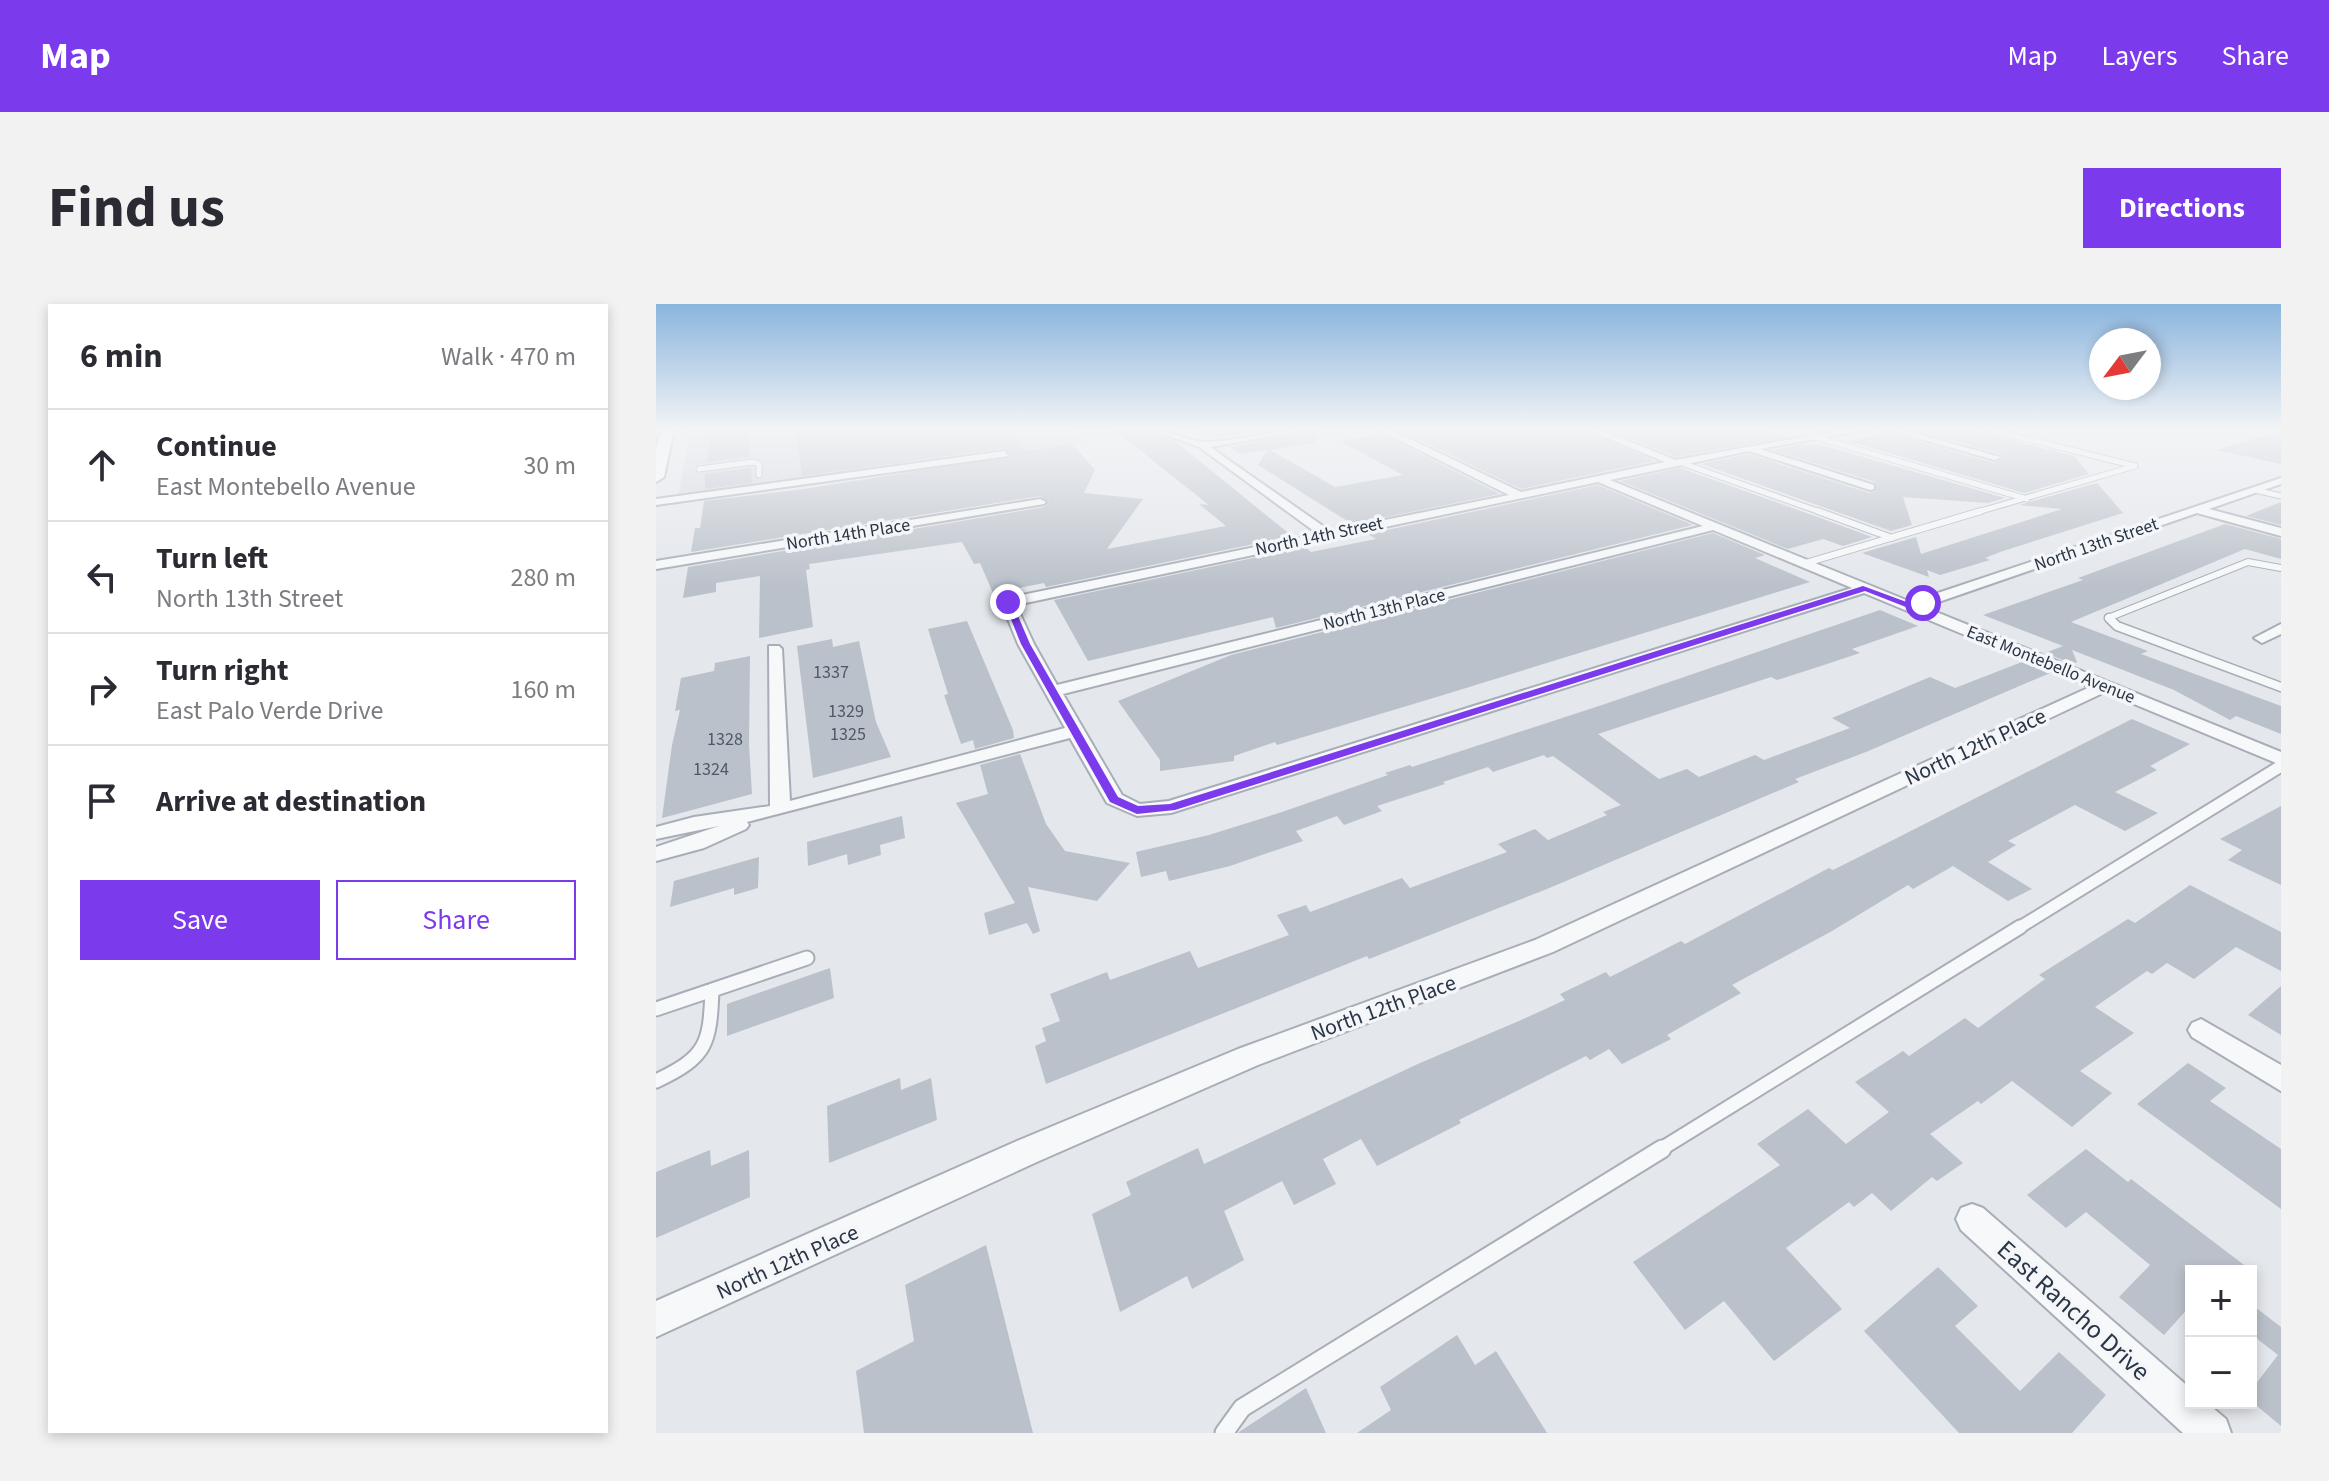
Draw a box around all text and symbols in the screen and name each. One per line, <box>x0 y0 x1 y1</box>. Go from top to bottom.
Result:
text: Map <box>40 29 111 83</box>
text: Map <box>2007 36 2057 76</box>
text: Layers <box>2101 36 2177 76</box>
text: Share <box>2221 36 2289 76</box>
button: Directions <box>2083 168 2281 248</box>
text: Find us <box>48 169 225 248</box>
north arrow <box>2089 328 2161 400</box>
text: 6 min <box>80 332 163 381</box>
text: Walk · 470 m <box>441 338 576 375</box>
text: Continue <box>156 425 277 468</box>
icon: ahead <box>80 443 124 487</box>
text: 30 m <box>523 447 576 484</box>
text: East Montebello Avenue <box>156 468 416 505</box>
street label: North 14th Street <box>1253 511 1385 562</box>
street label: North 14th Place <box>784 512 912 557</box>
street label: North 13th Street <box>2031 512 2161 577</box>
text: Turn left <box>156 537 268 580</box>
icon: left <box>80 555 124 599</box>
text: 280 m <box>510 559 576 596</box>
text: North 13th Street <box>156 580 343 617</box>
street label: North 13th Place <box>1320 582 1448 637</box>
route end <box>990 584 1026 620</box>
route start <box>1905 585 1941 621</box>
street label: East Montebello Avenue <box>1963 619 2139 710</box>
text: Turn right <box>156 649 288 692</box>
house number: 1337 <box>813 660 849 685</box>
icon: right <box>80 667 124 711</box>
text: 160 m <box>510 671 576 708</box>
text: East Palo Verde Drive <box>156 692 383 729</box>
house number: 1329 <box>828 699 864 724</box>
street label: North 12th Place <box>1899 700 2052 794</box>
house number: 1325 <box>830 722 866 747</box>
house number: 1328 <box>707 727 743 752</box>
house number: 1324 <box>693 757 729 782</box>
icon: arrive <box>80 779 124 823</box>
text: Arrive at destination <box>156 780 426 823</box>
button: Save <box>80 880 320 960</box>
button: Share <box>336 880 576 960</box>
street label: North 12th Place <box>1306 967 1461 1049</box>
street label: North 12th Place <box>711 1216 864 1308</box>
street label: East Rancho Drive <box>1989 1231 2158 1389</box>
map controls <box>2185 1265 2257 1409</box>
button: + <box>2185 1265 2257 1337</box>
button: − <box>2185 1337 2257 1409</box>

